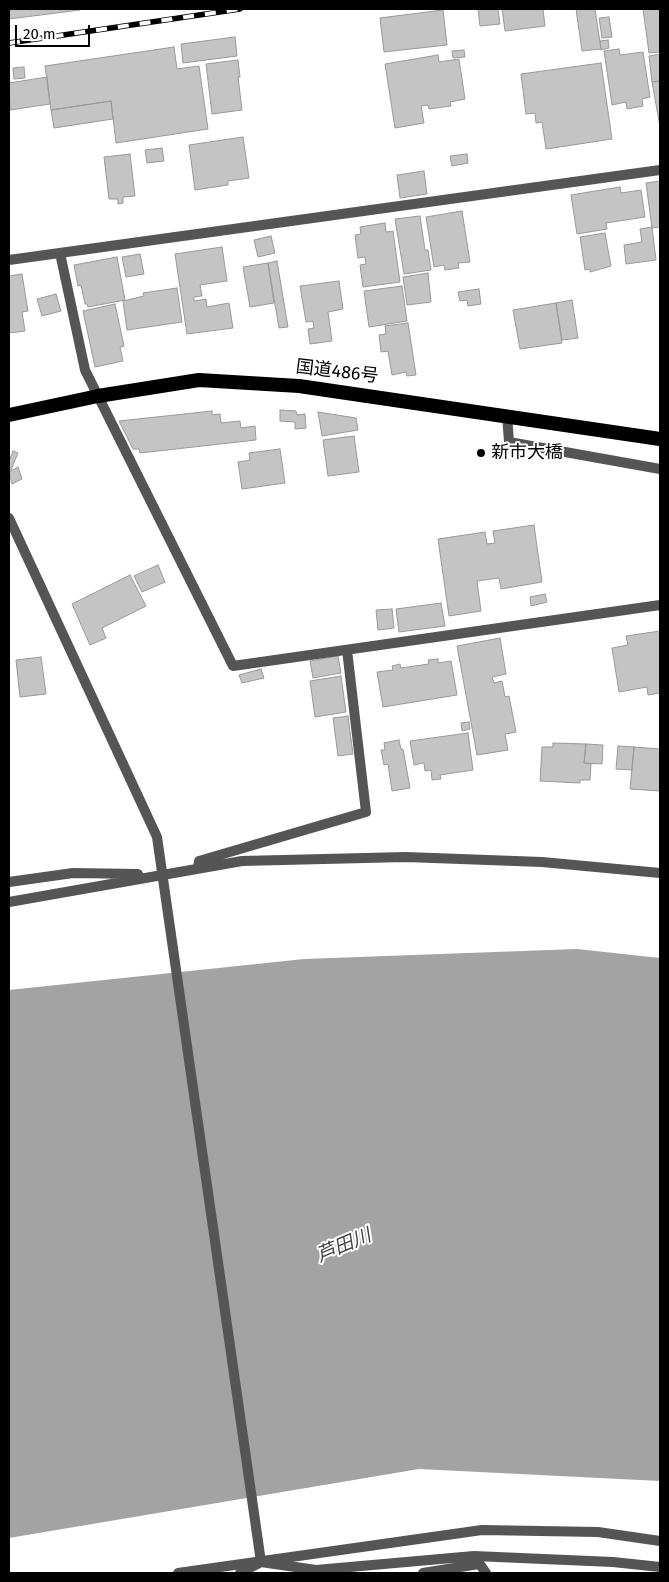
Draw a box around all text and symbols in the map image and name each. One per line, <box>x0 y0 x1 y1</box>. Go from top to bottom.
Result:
scale bar <box>18 15 92 47</box>
text: 20 m <box>23 25 56 43</box>
street label: 国道486号 <box>294 356 380 388</box>
place label: 新市大橋 <box>491 442 563 464</box>
marker: 新市大橋 <box>475 447 487 459</box>
water label: 芦田川 <box>313 1224 375 1268</box>

